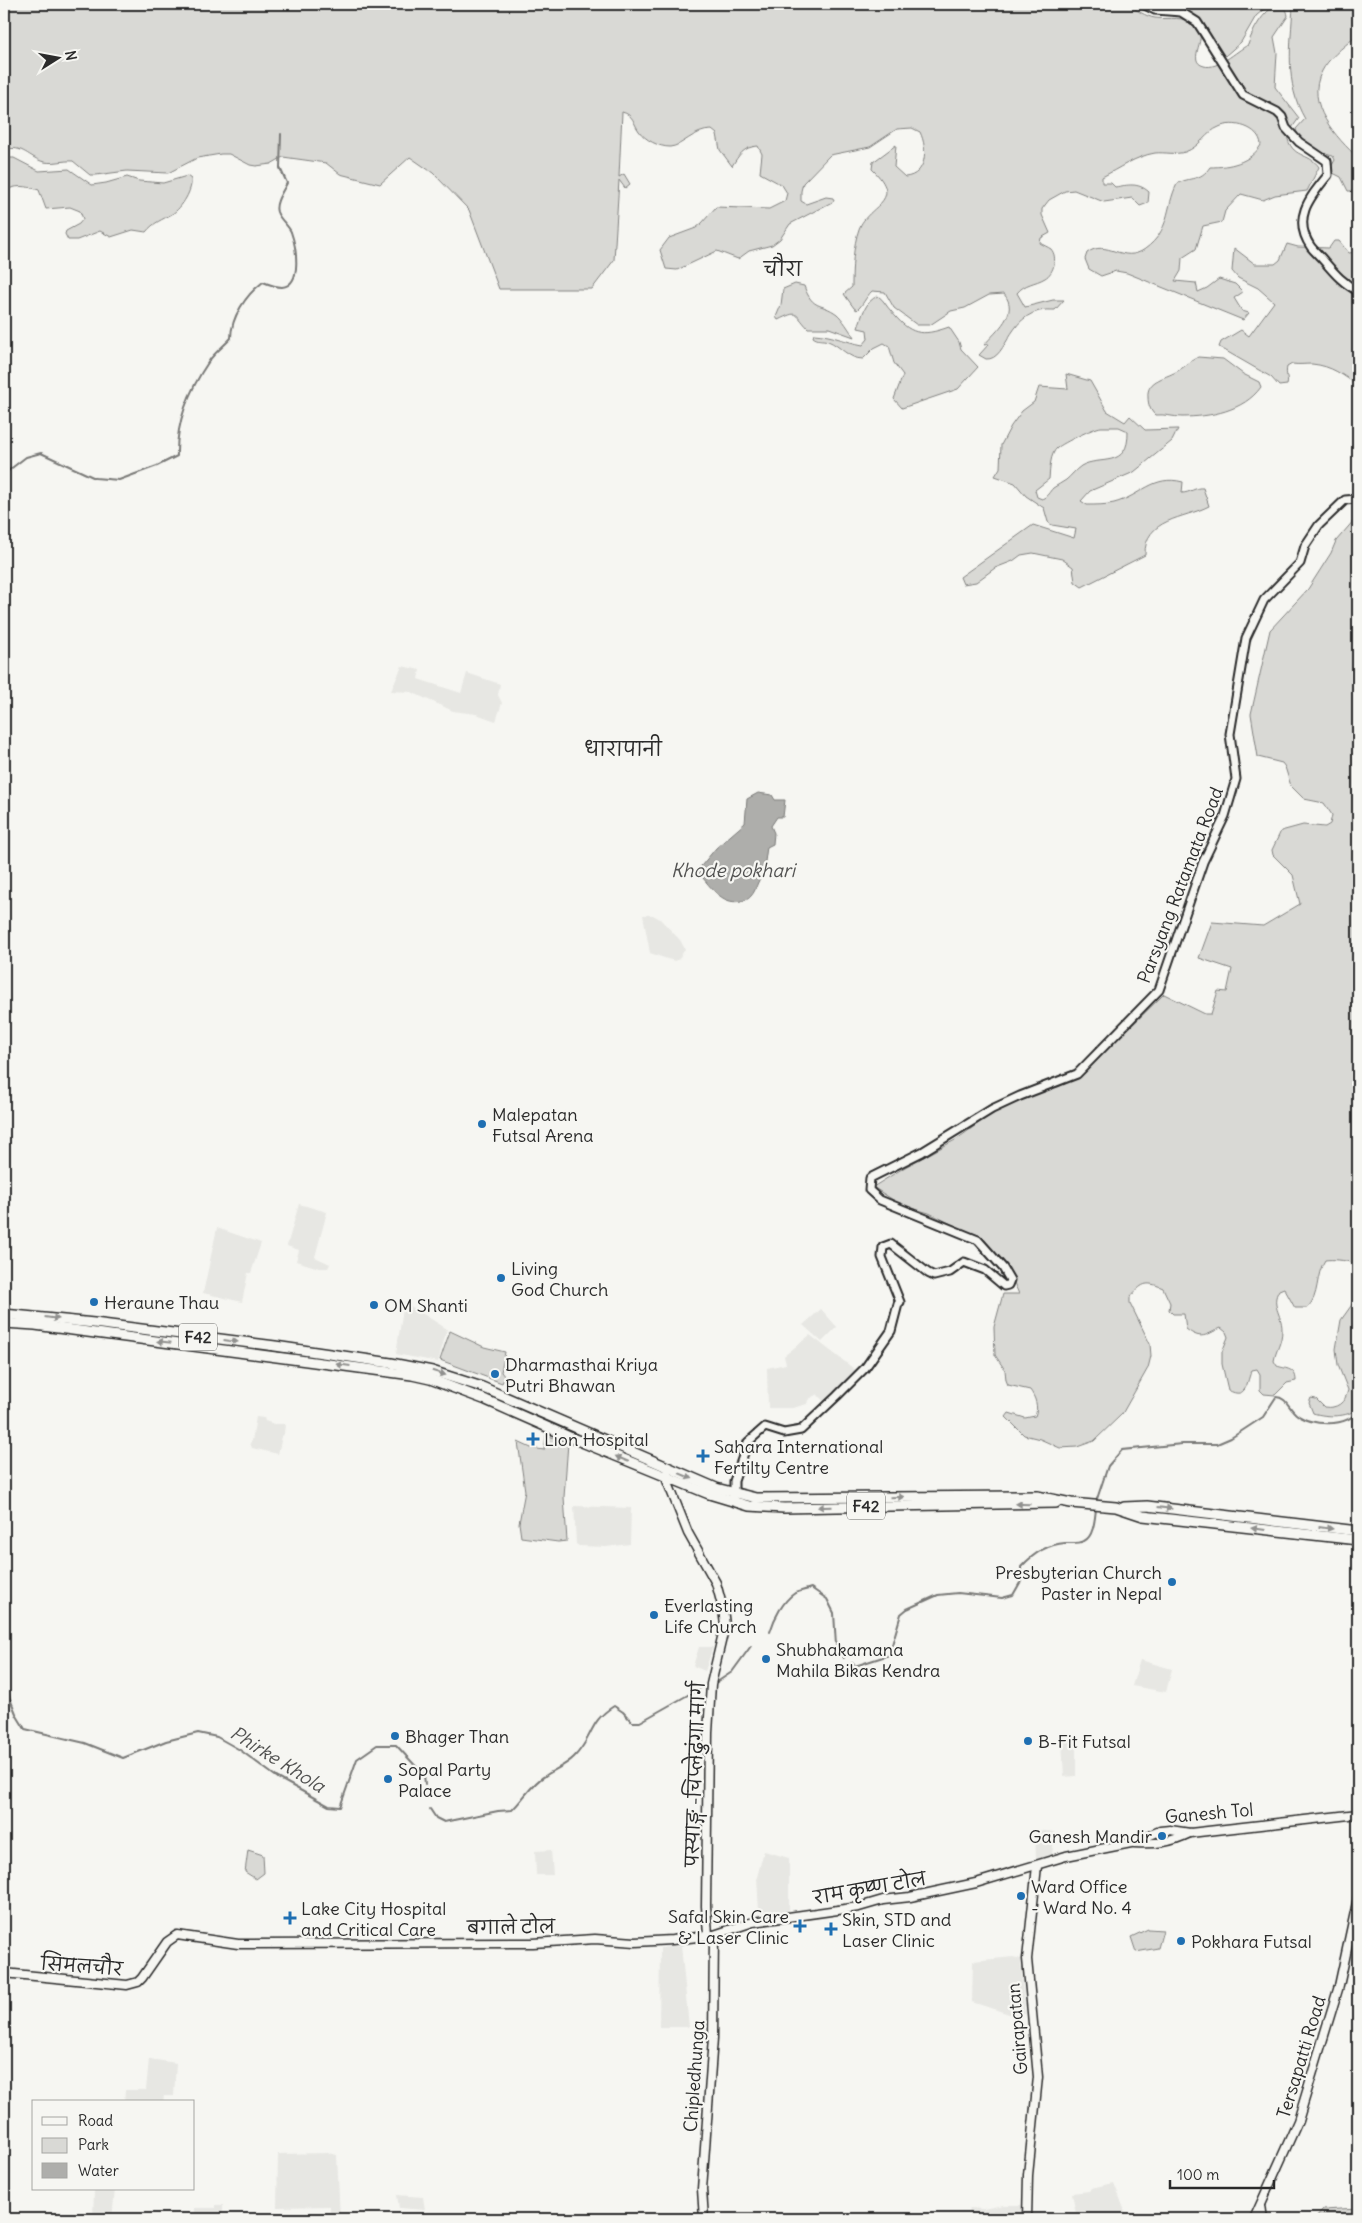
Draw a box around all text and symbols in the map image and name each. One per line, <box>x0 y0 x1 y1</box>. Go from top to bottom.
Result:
north arrow <box>32 32 82 82</box>
text: N <box>61 49 81 62</box>
district label: चौरा <box>763 252 804 281</box>
district label: धारापानी <box>584 734 663 761</box>
street label: Parsyang Ratamata Road <box>1132 783 1228 986</box>
water label: Khode pokhari <box>671 858 798 882</box>
place label: Malepatan Futsal Arena <box>492 1103 594 1147</box>
marker: Malepatan Futsal Arena <box>476 1118 488 1130</box>
place label: Living God Church <box>511 1257 608 1301</box>
marker: Living God Church <box>495 1272 507 1284</box>
place label: Heraune Thau <box>104 1291 219 1314</box>
place label: OM Shanti <box>384 1294 468 1317</box>
marker: Heraune Thau <box>88 1296 100 1308</box>
marker: OM Shanti <box>368 1299 380 1311</box>
one-way arrow <box>45 1314 61 1322</box>
road number: F42 <box>179 1324 217 1350</box>
one-way arrow <box>223 1337 239 1345</box>
one-way arrow <box>156 1338 172 1346</box>
place label: Dharmasthai Kriya Putri Bhawan <box>505 1353 658 1397</box>
one-way arrow <box>334 1361 350 1369</box>
marker: Dharmasthai Kriya Putri Bhawan <box>489 1368 501 1380</box>
one-way arrow <box>432 1369 447 1377</box>
place label: Lion Hospital <box>544 1428 649 1451</box>
marker: Lion Hospital <box>526 1432 540 1446</box>
place label: Sahara International Fertilty Centre <box>714 1435 883 1479</box>
marker: Sahara International Fertilty Centre <box>696 1449 710 1463</box>
one-way arrow <box>614 1454 629 1462</box>
one-way arrow <box>679 1472 693 1480</box>
road number: F42 <box>847 1492 885 1520</box>
one-way arrow <box>889 1492 905 1500</box>
one-way arrow <box>1014 1500 1030 1508</box>
one-way arrow <box>817 1503 833 1511</box>
one-way arrow <box>1157 1504 1173 1512</box>
one-way arrow <box>1318 1524 1334 1532</box>
one-way arrow <box>1249 1525 1265 1533</box>
place label: Presbyterian Church Paster in Nepal <box>995 1561 1162 1605</box>
marker: Presbyterian Church Paster in Nepal <box>1166 1576 1178 1588</box>
place label: Everlasting Life Church <box>664 1594 757 1638</box>
marker: Everlasting Life Church <box>648 1609 660 1621</box>
place label: Shubhakamana Mahila Bikas Kendra <box>776 1638 940 1682</box>
marker: Shubhakamana Mahila Bikas Kendra <box>760 1653 772 1665</box>
street label: पस्याङ्ग -चिप्लेढुंगा मार्ग <box>676 1679 712 1868</box>
water label: Phirke Khola <box>226 1720 331 1798</box>
place label: Bhager Than <box>405 1725 509 1748</box>
marker: Bhager Than <box>389 1730 401 1742</box>
place label: B-Fit Futsal <box>1038 1730 1131 1753</box>
marker: B-Fit Futsal <box>1022 1735 1034 1747</box>
place label: Sopal Party Palace <box>398 1758 491 1802</box>
marker: Sopal Party Palace <box>382 1773 394 1785</box>
street label: Ganesh Tol <box>1164 1798 1254 1828</box>
place label: Ganesh Mandir <box>1029 1825 1153 1848</box>
marker: Ganesh Mandir <box>1156 1830 1168 1842</box>
street label: राम कृष्ण टोल <box>811 1865 930 1912</box>
place label: Ward Office - Ward No. 4 <box>1031 1875 1132 1919</box>
marker: Ward Office - Ward No. 4 <box>1015 1890 1027 1902</box>
place label: Lake City Hospital and Critical Care <box>301 1897 446 1941</box>
place label: Safal Skin Care & Laser Clinic <box>668 1905 789 1949</box>
place label: Skin, STD and Laser Clinic <box>842 1908 952 1952</box>
marker: Lake City Hospital and Critical Care <box>283 1911 297 1925</box>
street label: बगाले टोल <box>466 1913 556 1939</box>
marker: Safal Skin Care & Laser Clinic <box>793 1919 807 1933</box>
marker: Skin, STD and Laser Clinic <box>824 1922 838 1936</box>
place label: Pokhara Futsal <box>1191 1930 1312 1953</box>
marker: Pokhara Futsal <box>1175 1935 1187 1947</box>
street label: सिमलचौर <box>39 1948 125 1980</box>
street label: Gairapatan <box>1002 1982 1032 2076</box>
street label: Tersapatti Road <box>1271 1993 1331 2121</box>
street label: Chipledhunga <box>679 2019 709 2133</box>
legend <box>32 2100 195 2190</box>
text: Road <box>78 2111 113 2130</box>
text: Park <box>78 2135 109 2154</box>
scale bar <box>1170 2158 1273 2190</box>
text: Water <box>78 2161 119 2180</box>
text: 100 m <box>1177 2165 1219 2184</box>

